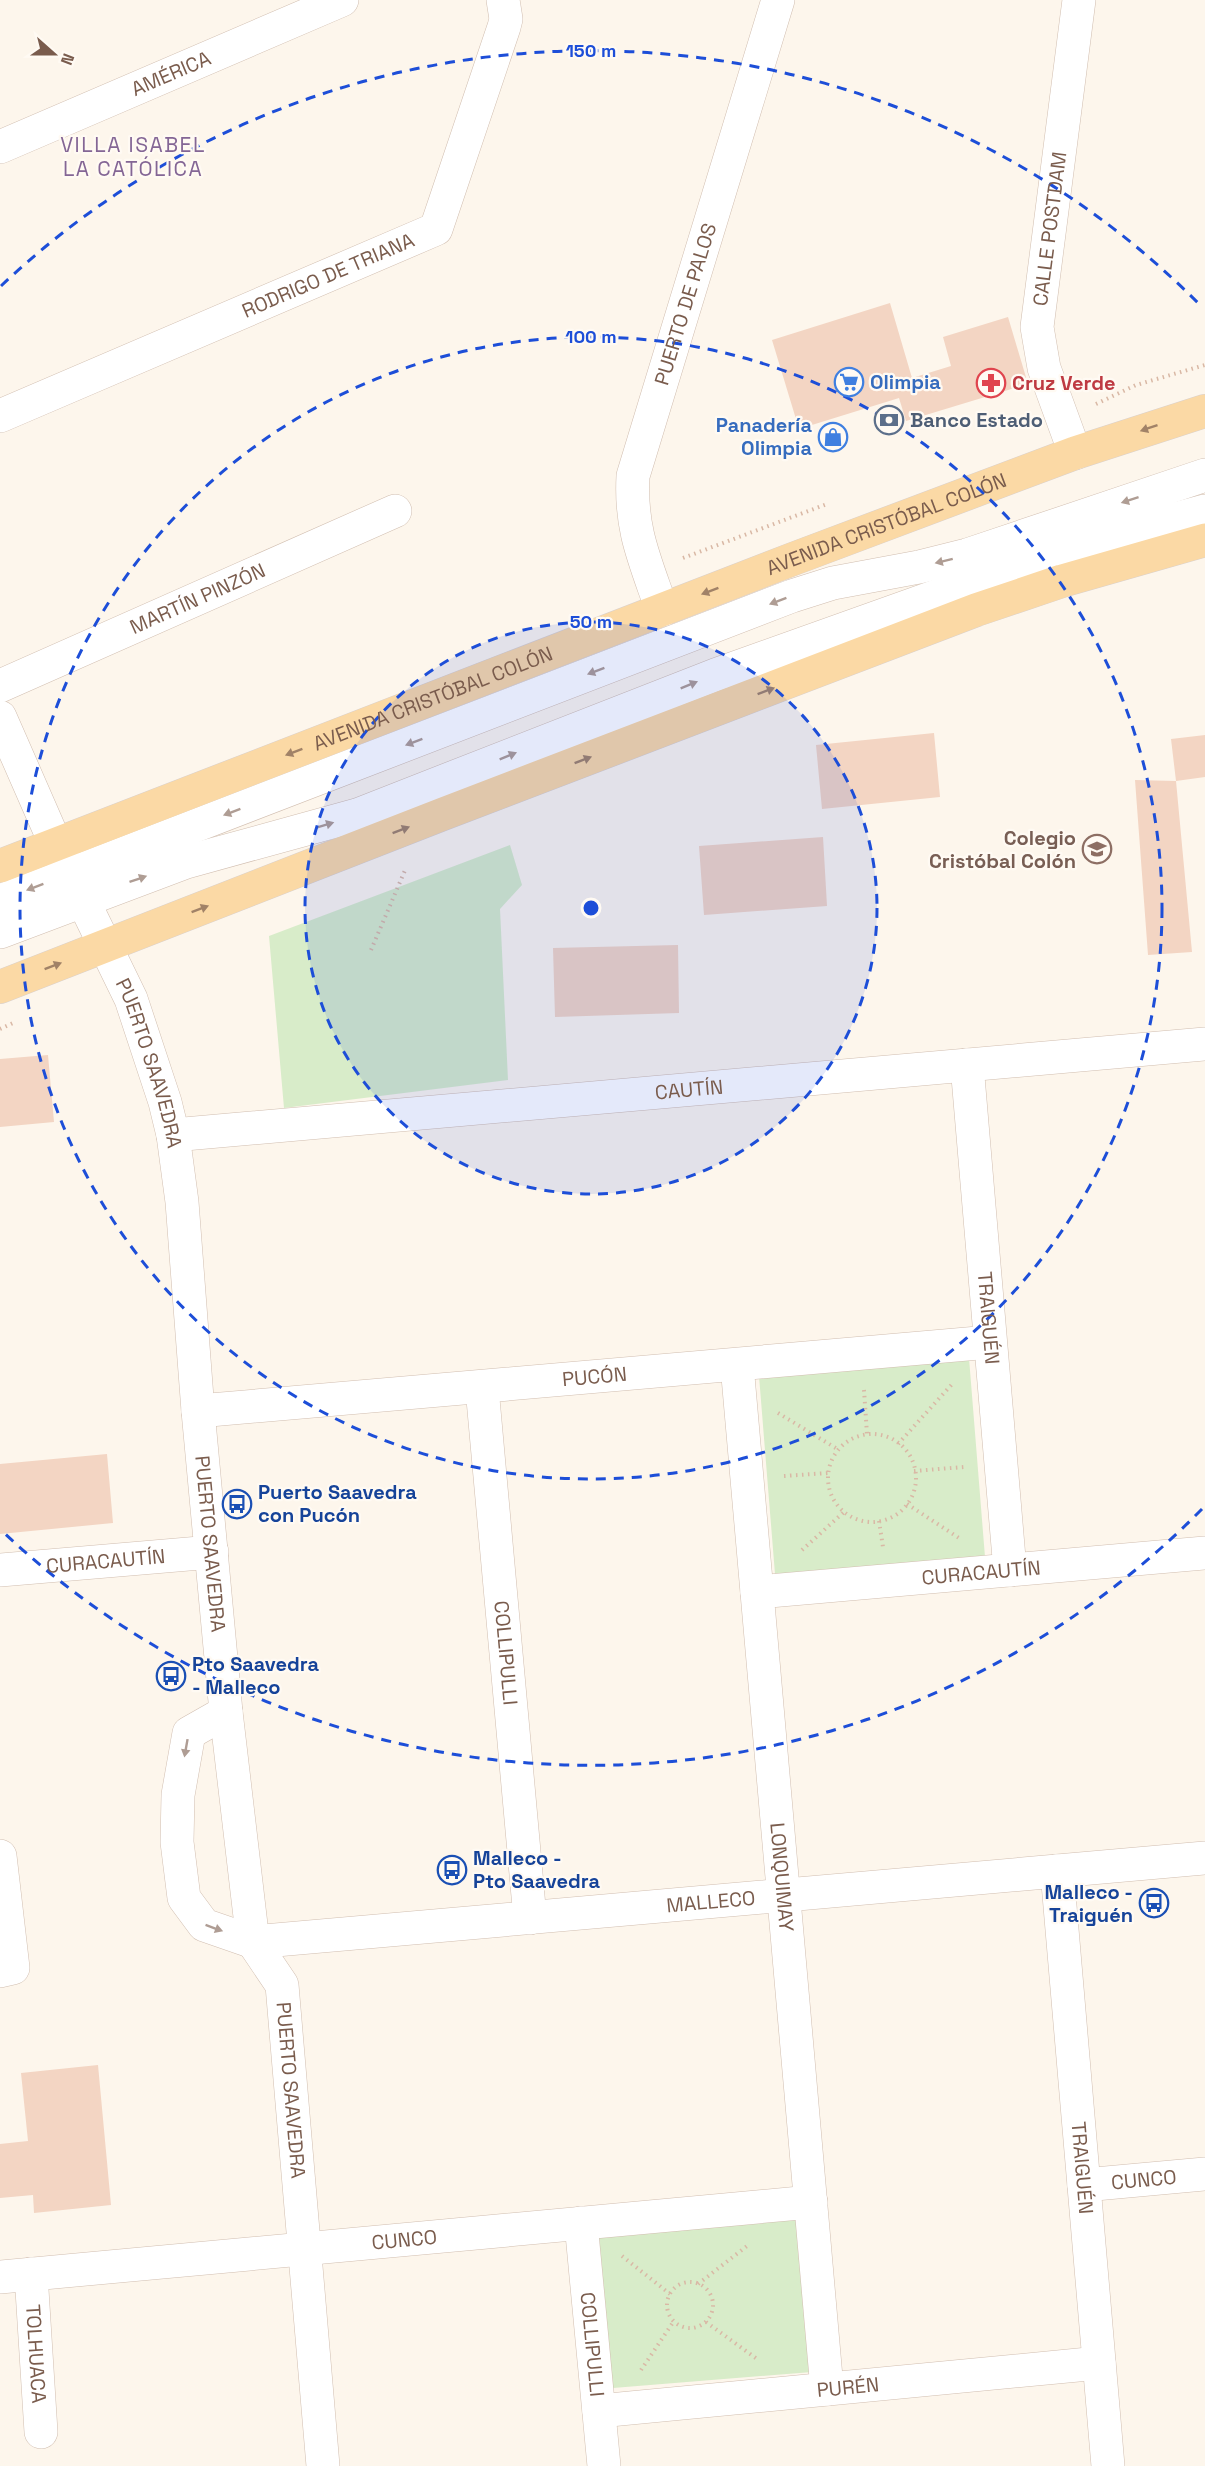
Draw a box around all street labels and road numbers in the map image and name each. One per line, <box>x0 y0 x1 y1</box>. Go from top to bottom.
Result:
street label: AMÉRICA <box>127 45 215 102</box>
street label: CALLE POSTDAM <box>1027 150 1072 308</box>
street label: PUERTO DE PALOS <box>648 220 722 388</box>
street label: RODRIGO DE TRIANA <box>238 227 419 324</box>
street label: AVENIDA CRISTÓBAL COLÓN <box>762 467 1010 581</box>
street label: MARTÍN PINZÓN <box>126 557 269 640</box>
street label: AVENIDA CRISTÓBAL COLÓN <box>309 640 556 757</box>
street label: PUERTO SAAVEDRA <box>110 974 188 1150</box>
street label: CAUTÍN <box>654 1074 724 1105</box>
street label: TRAIGUÉN <box>972 1271 1005 1366</box>
street label: PUCÓN <box>561 1361 628 1392</box>
street label: PUERTO SAAVEDRA <box>189 1454 232 1634</box>
street label: CURACAUTÍN <box>45 1543 166 1579</box>
street label: CURACAUTÍN <box>920 1554 1042 1591</box>
street label: COLLIPULLI <box>488 1599 524 1706</box>
street label: LONQUIMAY <box>764 1821 800 1933</box>
street label: MALLECO <box>665 1885 756 1918</box>
street label: PUERTO SAAVEDRA <box>270 2001 311 2180</box>
street label: TRAIGUÉN <box>1066 2120 1099 2215</box>
street label: CUNCO <box>1110 2164 1178 2195</box>
street label: CUNCO <box>370 2224 438 2256</box>
street label: COLLIPULLI <box>575 2291 610 2398</box>
street label: TOLHUACA <box>20 2303 52 2405</box>
street label: PURÉN <box>815 2371 880 2403</box>

